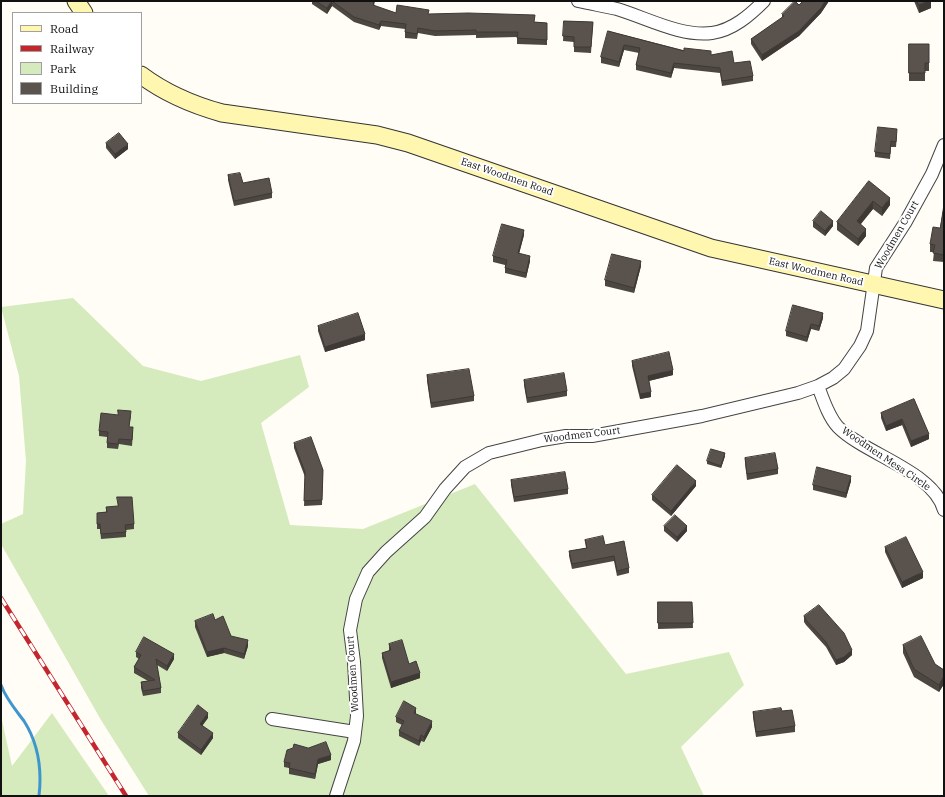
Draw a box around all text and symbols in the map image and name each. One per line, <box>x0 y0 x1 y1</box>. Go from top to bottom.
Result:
legend <box>12 12 142 104</box>
text: Road <box>50 21 79 36</box>
text: Railway <box>50 41 94 56</box>
text: Park <box>50 61 76 76</box>
text: Building <box>50 81 98 96</box>
street label: East Woodmen Road <box>459 156 555 198</box>
street label: Woodmen Court <box>873 199 921 271</box>
street label: East Woodmen Road <box>768 255 864 289</box>
street label: Woodmen Court <box>543 424 621 446</box>
street label: Woodmen Mesa Circle <box>839 425 933 493</box>
street label: Woodmen Court <box>344 635 362 713</box>

